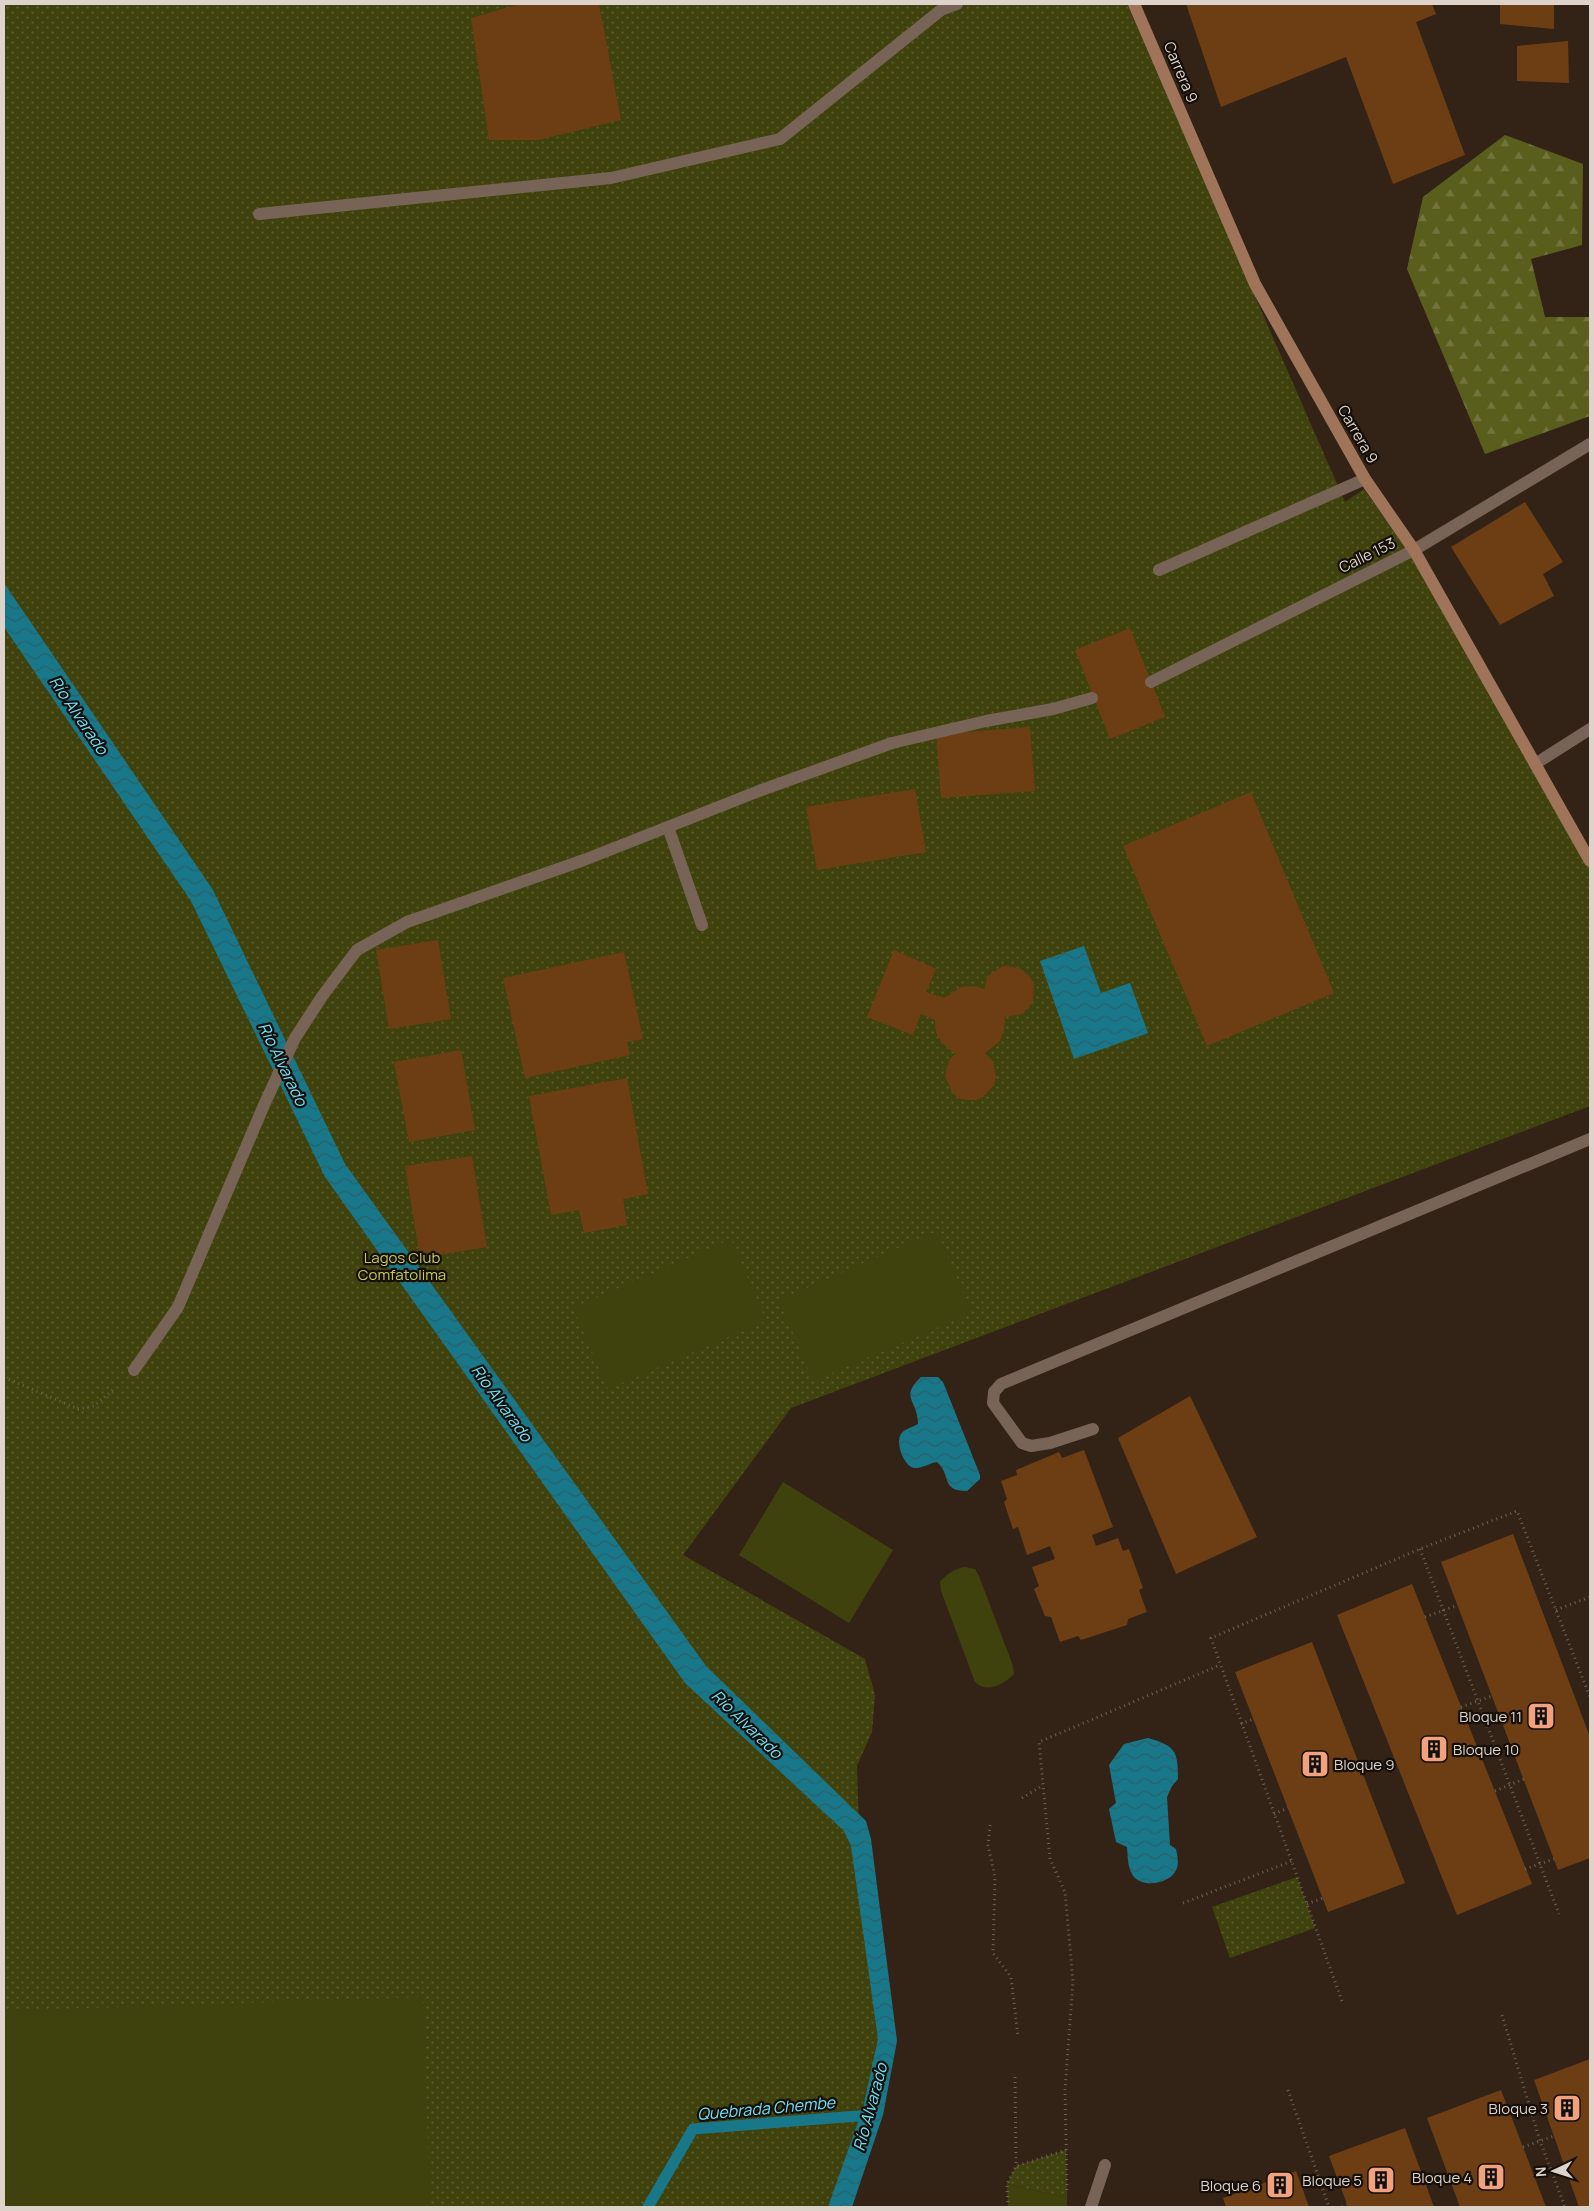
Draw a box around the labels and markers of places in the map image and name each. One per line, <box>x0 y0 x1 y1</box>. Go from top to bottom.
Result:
building icon: Bloque 11 <box>1526 1701 1556 1731</box>
place label: Bloque 11 <box>1459 1706 1522 1727</box>
building icon: Bloque 10 <box>1419 1734 1449 1764</box>
place label: Bloque 10 <box>1453 1739 1519 1760</box>
building icon: Bloque 9 <box>1300 1749 1330 1779</box>
place label: Bloque 9 <box>1334 1754 1394 1775</box>
building icon: Bloque 3 <box>1552 2093 1582 2123</box>
place label: Bloque 3 <box>1489 2098 1548 2119</box>
building icon: Bloque 4 <box>1476 2162 1506 2192</box>
building icon: Bloque 5 <box>1366 2165 1396 2195</box>
place label: Bloque 4 <box>1412 2167 1472 2188</box>
building icon: Bloque 6 <box>1265 2170 1295 2200</box>
place label: Bloque 5 <box>1302 2170 1362 2191</box>
place label: Bloque 6 <box>1201 2175 1261 2196</box>

